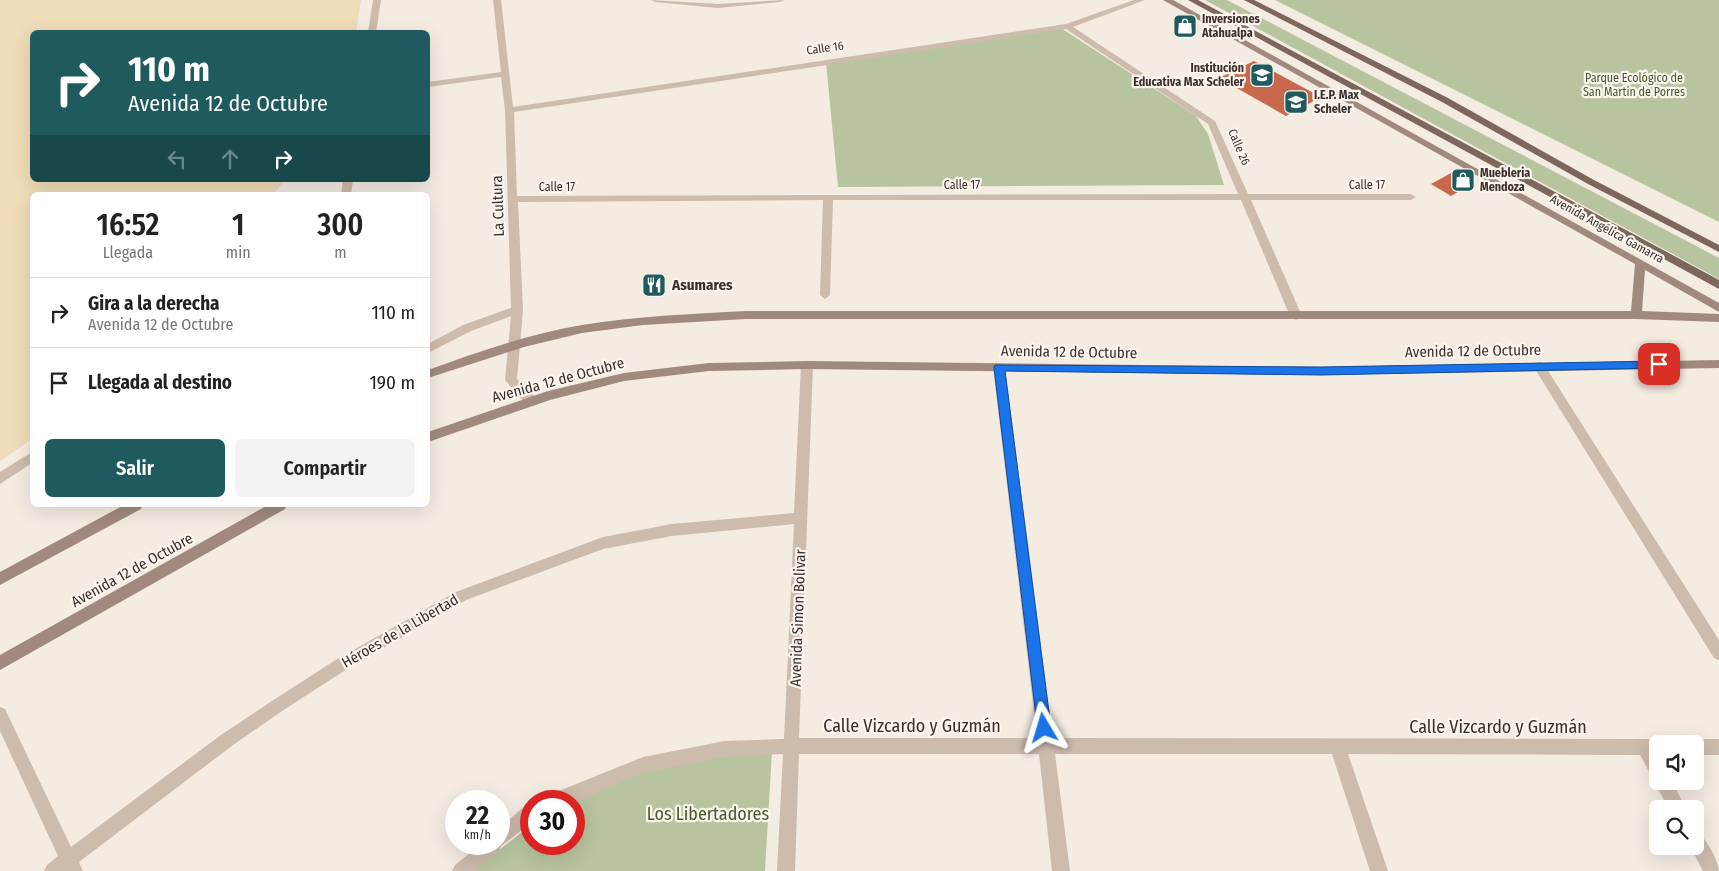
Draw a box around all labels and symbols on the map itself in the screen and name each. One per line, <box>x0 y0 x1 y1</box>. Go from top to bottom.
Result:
place label: Inversiones Atahualpa <box>1201 12 1260 40</box>
shop icon: Inversiones Atahualpa <box>1172 13 1198 39</box>
street label: Calle 16 <box>806 38 845 58</box>
place label: Institución Educativa Max Scheler <box>1133 61 1245 89</box>
school or university icon: Institución Educativa Max Scheler <box>1249 62 1275 88</box>
park label: Parque Ecológico de San Martin de Porres <box>1583 71 1685 99</box>
place label: I.E.P. Max Scheler <box>1314 88 1359 116</box>
school or university icon: I.E.P. Max Scheler <box>1283 89 1309 115</box>
street label: Calle 26 <box>1225 127 1253 167</box>
place label: Muebleria Mendoza <box>1480 166 1530 194</box>
shop icon: Muebleria Mendoza <box>1450 167 1476 193</box>
street label: La Cultura <box>488 175 508 237</box>
street label: Calle 17 <box>944 178 980 192</box>
street label: Calle 17 <box>1349 178 1385 192</box>
street label: Calle 17 <box>539 180 575 194</box>
street label: Avenida Angélica Gamarra <box>1548 192 1666 266</box>
restaurant icon: Asumares <box>641 272 667 298</box>
place label: Asumares <box>671 276 733 294</box>
street label: Avenida 12 de Octubre <box>1405 341 1541 361</box>
street label: Avenida 12 de Octubre <box>1001 342 1137 362</box>
pin <box>1638 343 1680 385</box>
street label: Avenida 12 de Octubre <box>490 354 626 406</box>
street label: Avenida 12 de Octubre <box>68 529 196 611</box>
street label: Avenida Simon Bolivar <box>787 548 809 687</box>
street label: Héroes de la Libertad <box>339 590 461 672</box>
position arrow <box>1017 701 1069 753</box>
street label: Calle Vizcardo y Guzmán <box>823 715 1001 737</box>
street label: Calle Vizcardo y Guzmán <box>1409 716 1587 738</box>
speed limit sign: 30 <box>520 790 585 855</box>
park label: Los Libertadores <box>647 803 769 825</box>

